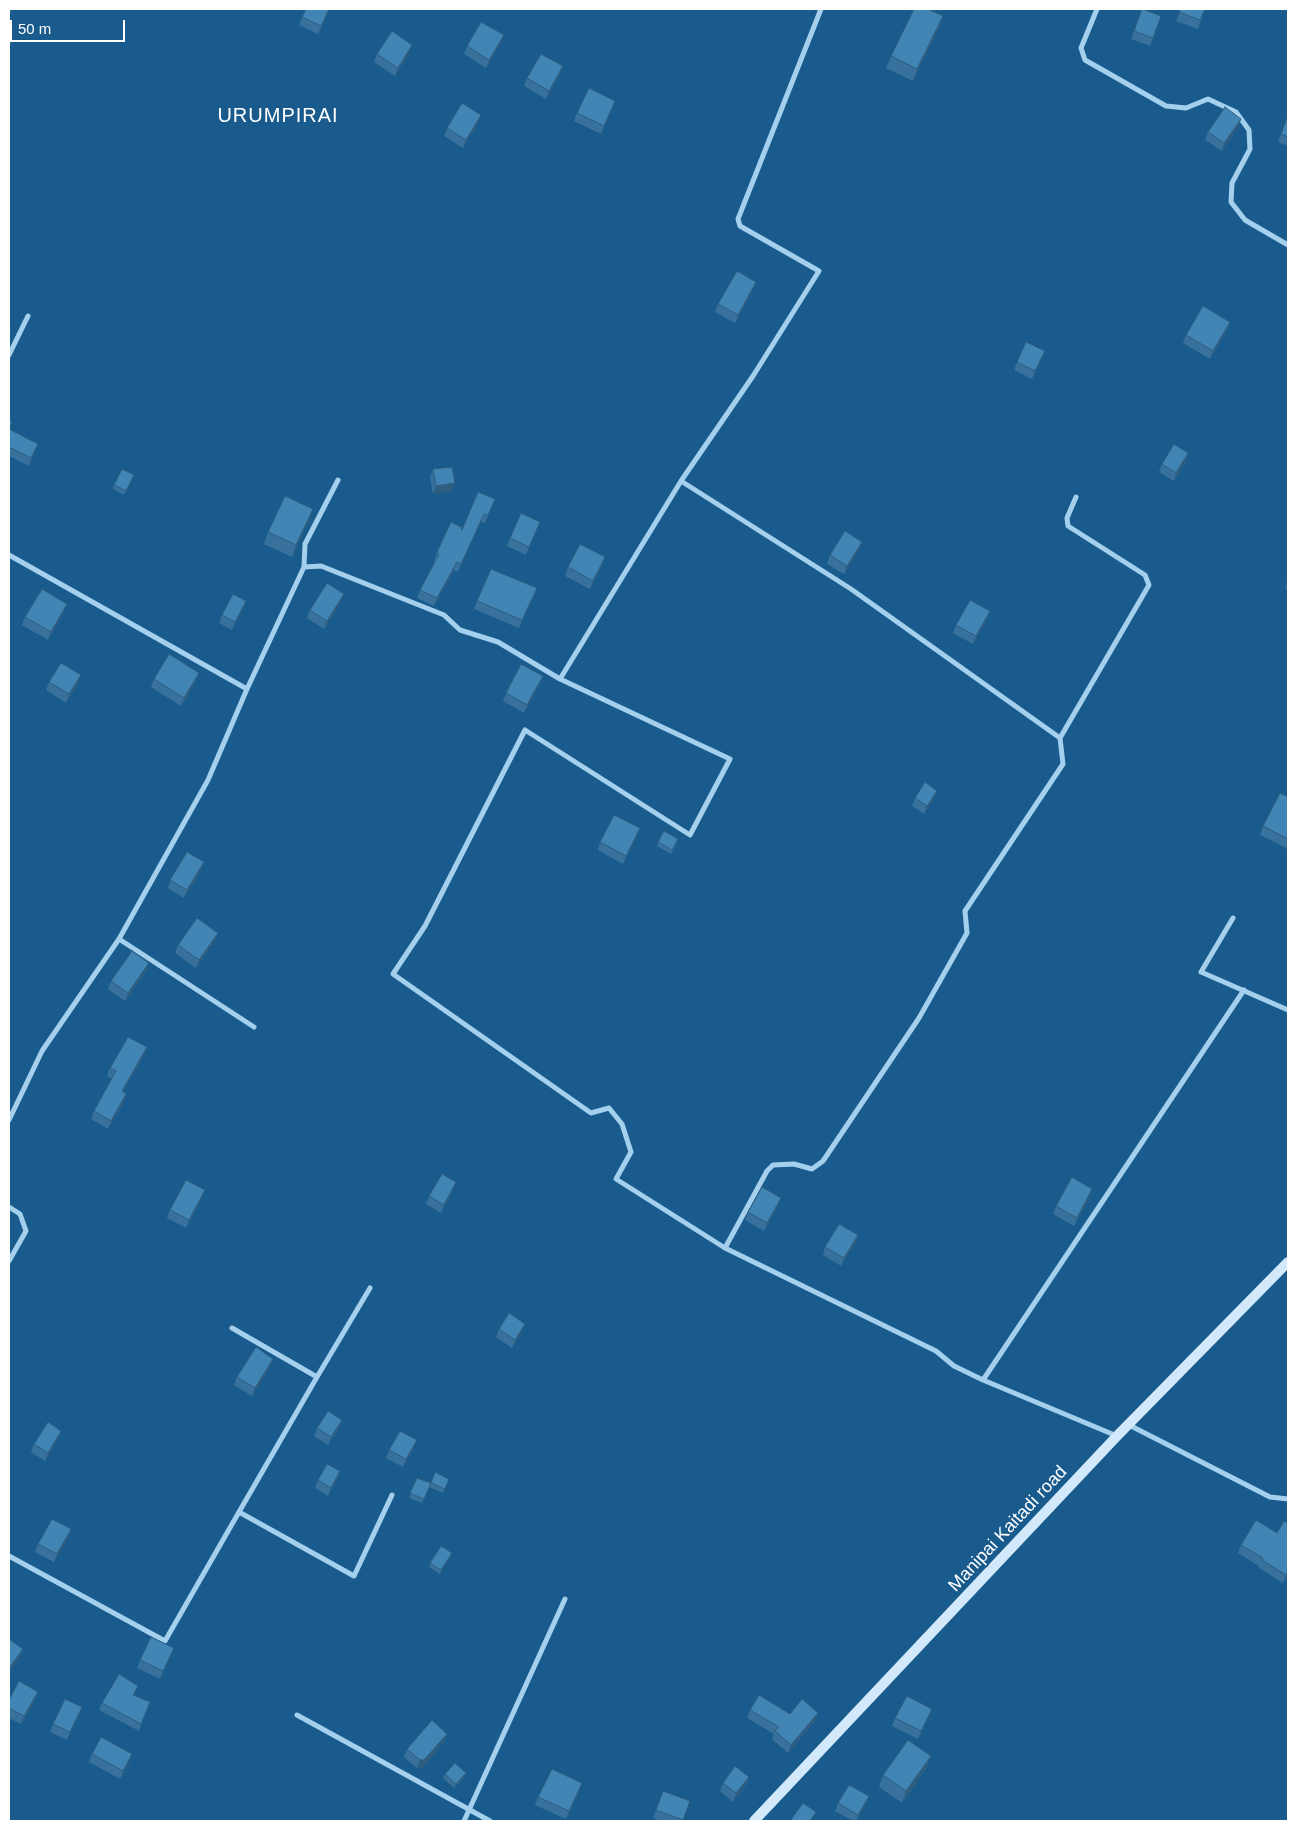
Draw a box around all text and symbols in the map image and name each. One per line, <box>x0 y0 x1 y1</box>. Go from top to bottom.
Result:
scale bar <box>12 10 128 42</box>
text: 50 m <box>18 20 51 37</box>
district label: URUMPIRAI <box>216 104 340 128</box>
street label: Manipai Kaitadi road <box>944 1462 1072 1596</box>

